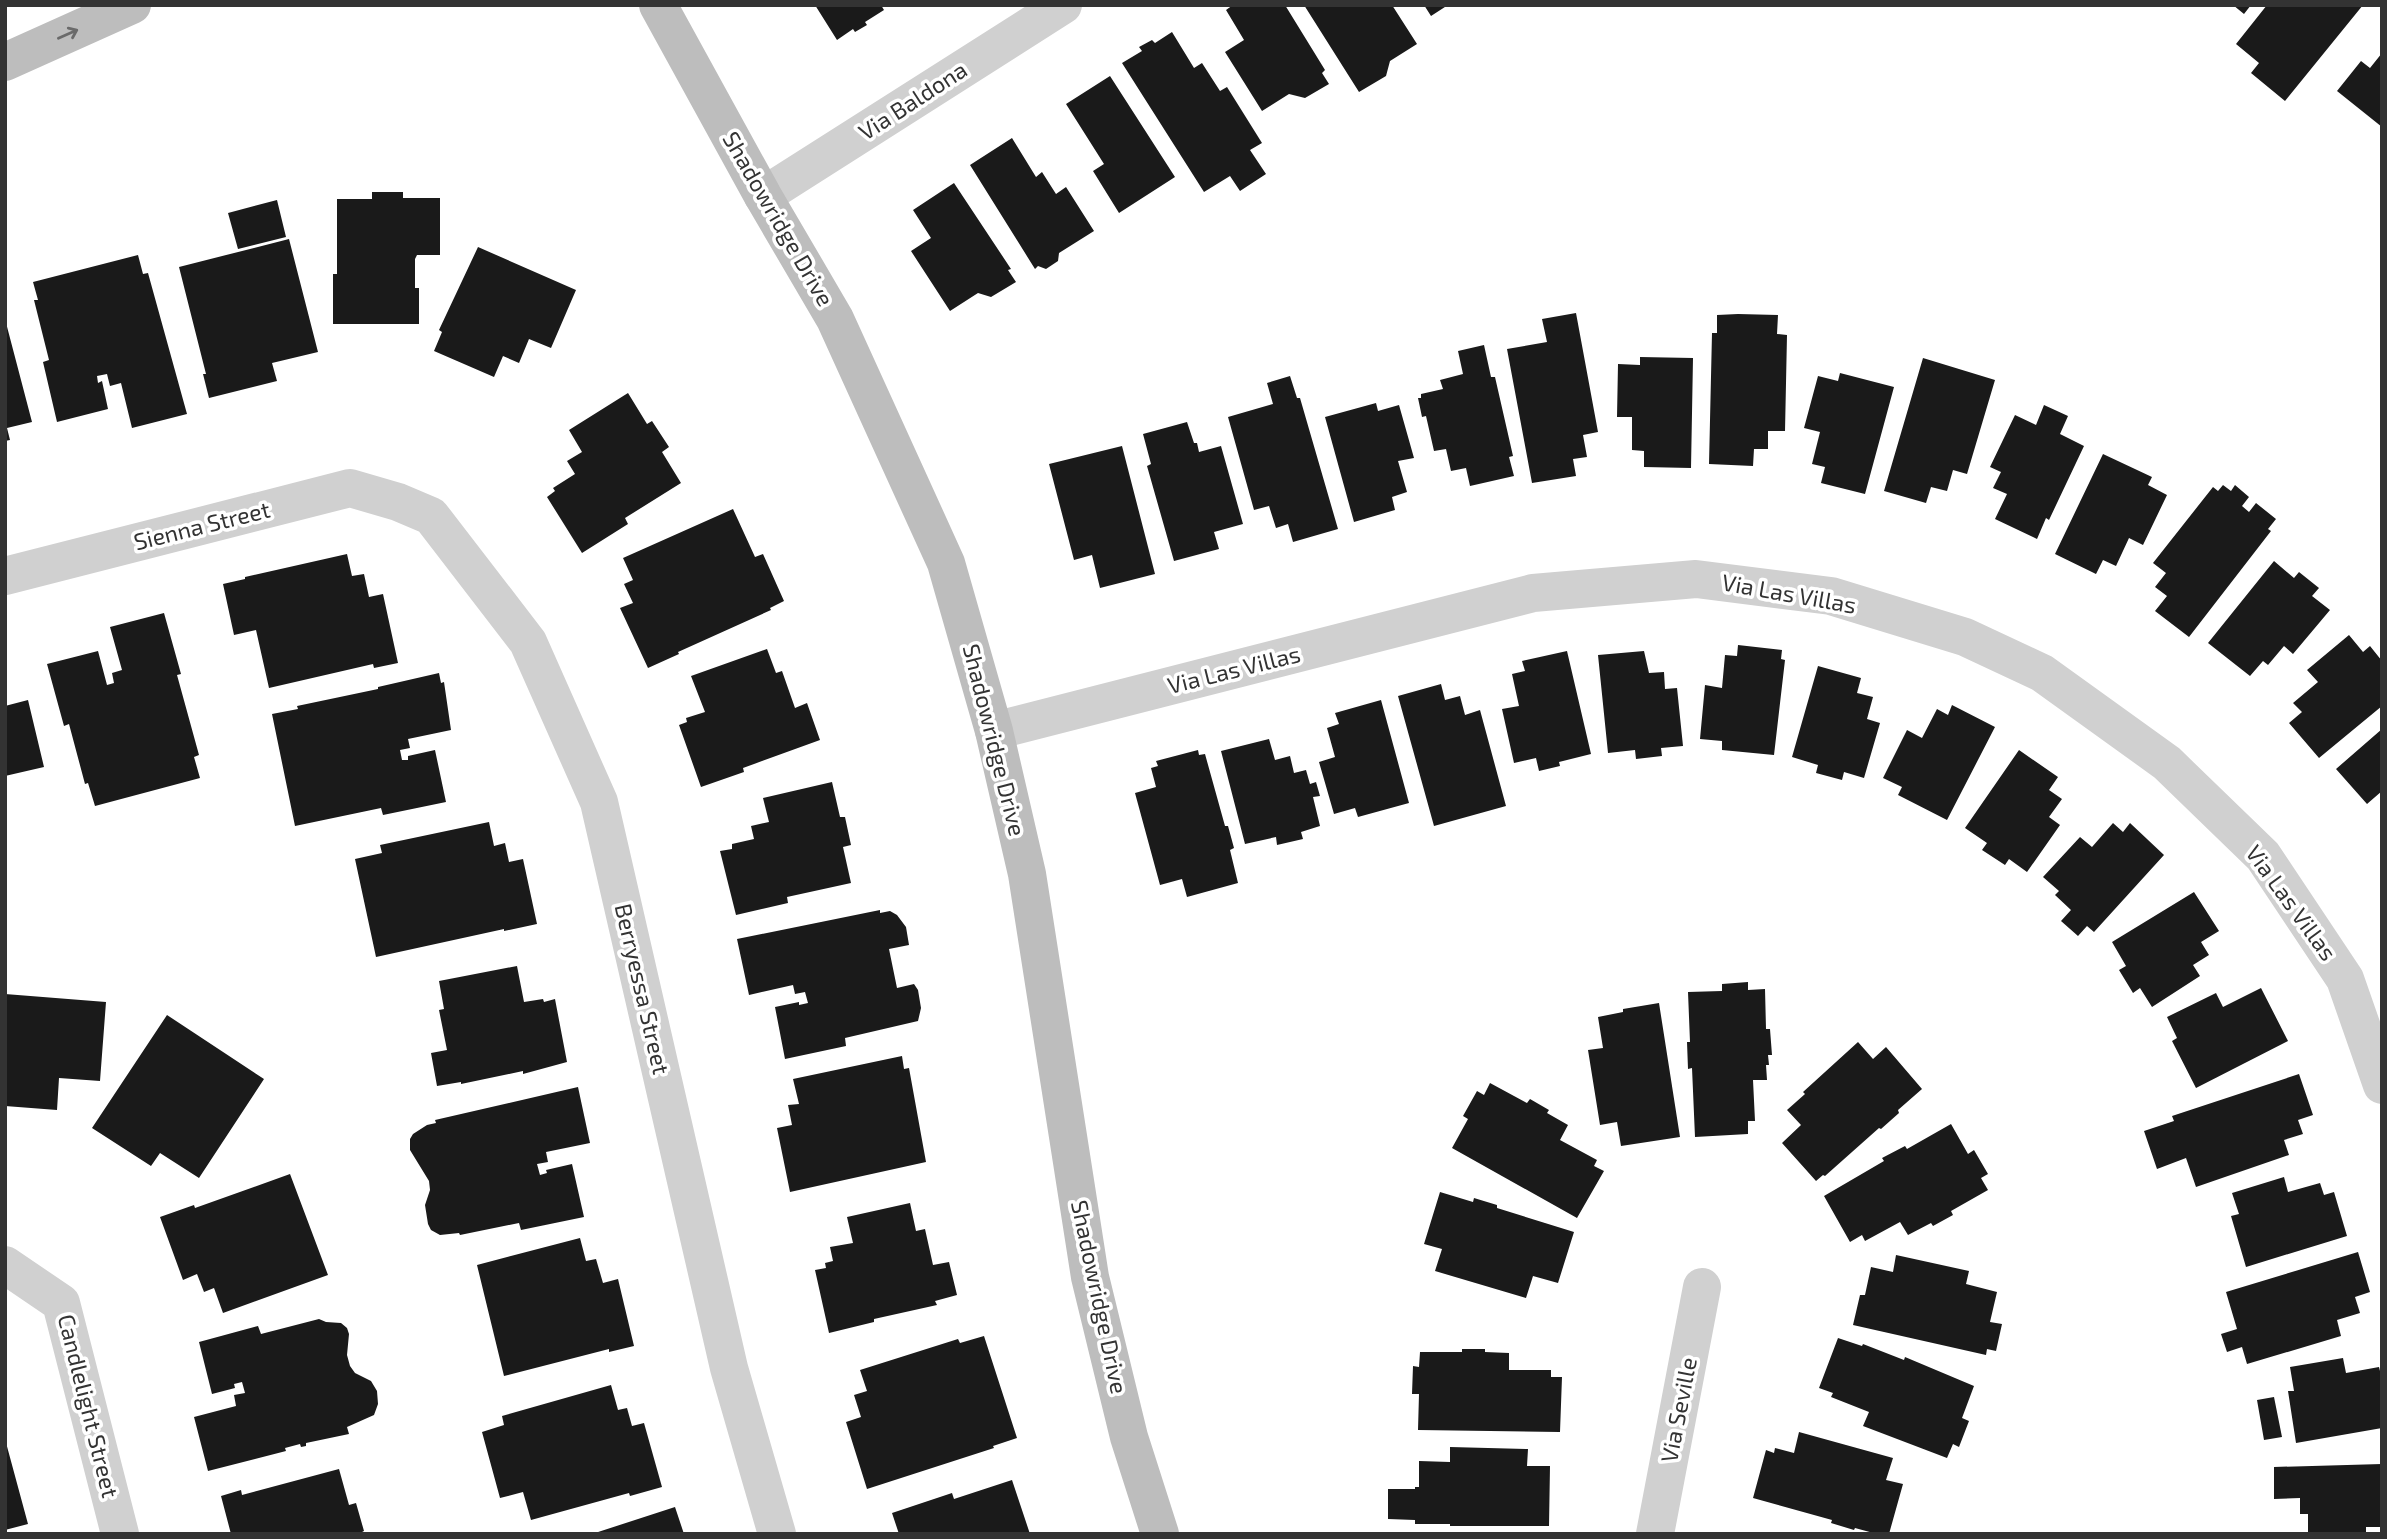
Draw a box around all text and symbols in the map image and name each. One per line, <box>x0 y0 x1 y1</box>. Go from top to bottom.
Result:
one-way arrow <box>56 27 78 40</box>
street label: Via Baldona <box>853 55 972 146</box>
street label: Shadowridge Drive <box>718 126 840 311</box>
street label: Sienna Street <box>131 495 273 555</box>
street label: Via Las Villas <box>1720 567 1859 619</box>
street label: Via Las Villas <box>1164 639 1303 699</box>
street label: Shadowridge Drive <box>958 641 1032 839</box>
street label: Via Las Villas <box>2241 839 2343 966</box>
street label: Berryessa Street <box>610 901 676 1077</box>
street label: Shadowridge Drive <box>1066 1198 1134 1396</box>
street label: Candlelight Street <box>53 1311 125 1501</box>
street label: Via Seville <box>1654 1355 1702 1465</box>

